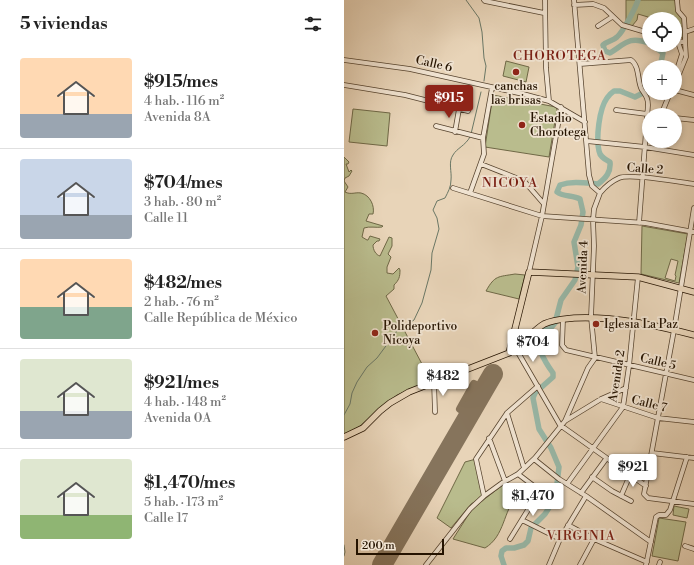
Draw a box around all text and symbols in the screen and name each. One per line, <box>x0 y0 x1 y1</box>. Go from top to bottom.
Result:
map controls <box>642 12 682 148</box>
button: locate <box>642 12 682 52</box>
text: 5 viviendas <box>20 13 108 35</box>
icon: filters <box>302 13 324 35</box>
district label: CHOROTEGA <box>513 48 607 64</box>
street label: Calle 6 <box>414 53 454 75</box>
button: + <box>642 60 682 100</box>
marker: canchas las brisas <box>511 67 521 77</box>
text: $915/mes <box>144 71 218 93</box>
icon: home <box>52 74 100 122</box>
place label: canchas las brisas <box>491 79 541 108</box>
pin: $915 <box>425 85 473 119</box>
text: $915 <box>434 90 464 106</box>
text: 4 hab. · 116 m² <box>144 93 224 109</box>
button: − <box>642 108 682 148</box>
text: Avenida 8A <box>144 109 211 125</box>
place label: Estadio Chorotega <box>530 111 587 140</box>
marker: Estadio Chorotega <box>517 120 527 130</box>
street label: Calle 2 <box>626 160 664 178</box>
text: $704/mes <box>144 172 222 194</box>
icon: home <box>52 175 100 223</box>
district label: NICOYA <box>482 175 538 191</box>
text: 3 hab. · 80 m² <box>144 194 221 210</box>
text: Calle 11 <box>144 210 188 226</box>
street label: Avenida 4 <box>575 240 591 295</box>
text: $482/mes <box>144 272 222 294</box>
icon: home <box>52 275 100 323</box>
text: 2 hab. · 76 m² <box>144 294 219 310</box>
text: Calle República de México <box>144 310 298 326</box>
place label: Iglesia La Paz <box>604 317 678 332</box>
place label: Polideportivo Nicoya <box>383 319 458 348</box>
marker: Iglesia La Paz <box>591 319 601 329</box>
marker: Polideportivo Nicoya <box>370 328 380 338</box>
pin: $704 <box>509 329 557 363</box>
text: $704 <box>516 334 550 350</box>
street label: Avenida 2 <box>605 349 629 404</box>
street label: Calle 5 <box>638 351 678 374</box>
pin: $482 <box>419 363 467 397</box>
text: $482 <box>427 368 459 384</box>
text: $921/mes <box>144 372 219 394</box>
icon: home <box>52 375 100 423</box>
street label: Calle 7 <box>630 392 668 416</box>
text: 4 hab. · 148 m² <box>144 394 226 410</box>
text: Avenida 0A <box>144 410 211 426</box>
pin: $921 <box>609 454 657 488</box>
text: $921 <box>618 459 648 475</box>
text: $1,470/mes <box>144 472 235 494</box>
icon: home <box>52 475 100 523</box>
pin: $1,470 <box>500 483 566 517</box>
text: $1,470 <box>512 488 554 504</box>
text: 5 hab. · 173 m² <box>144 494 223 510</box>
text: Calle 17 <box>144 510 188 526</box>
district label: VIRGINIA <box>545 528 616 544</box>
scale bar <box>356 537 444 556</box>
text: 200 m <box>362 539 395 553</box>

